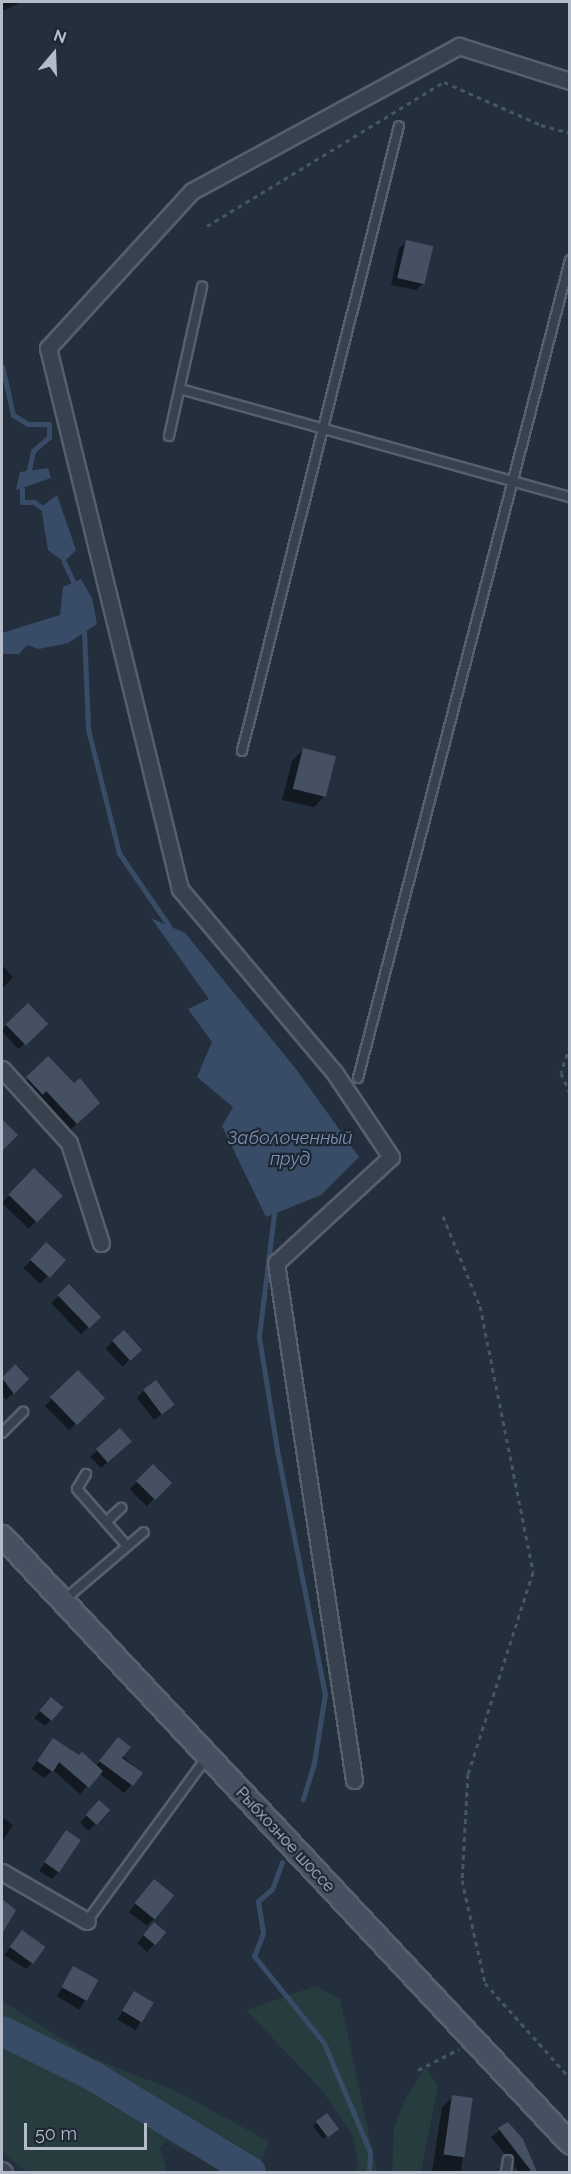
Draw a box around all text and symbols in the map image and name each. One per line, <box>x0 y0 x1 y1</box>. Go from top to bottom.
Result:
north arrow <box>24 24 84 84</box>
text: N <box>51 26 69 47</box>
water label: Заболоченный пруд <box>228 1128 352 1170</box>
street label: Рыбхозное шоссе <box>231 1784 339 1896</box>
scale bar <box>27 2111 150 2149</box>
text: 50 m <box>35 2123 77 2144</box>

